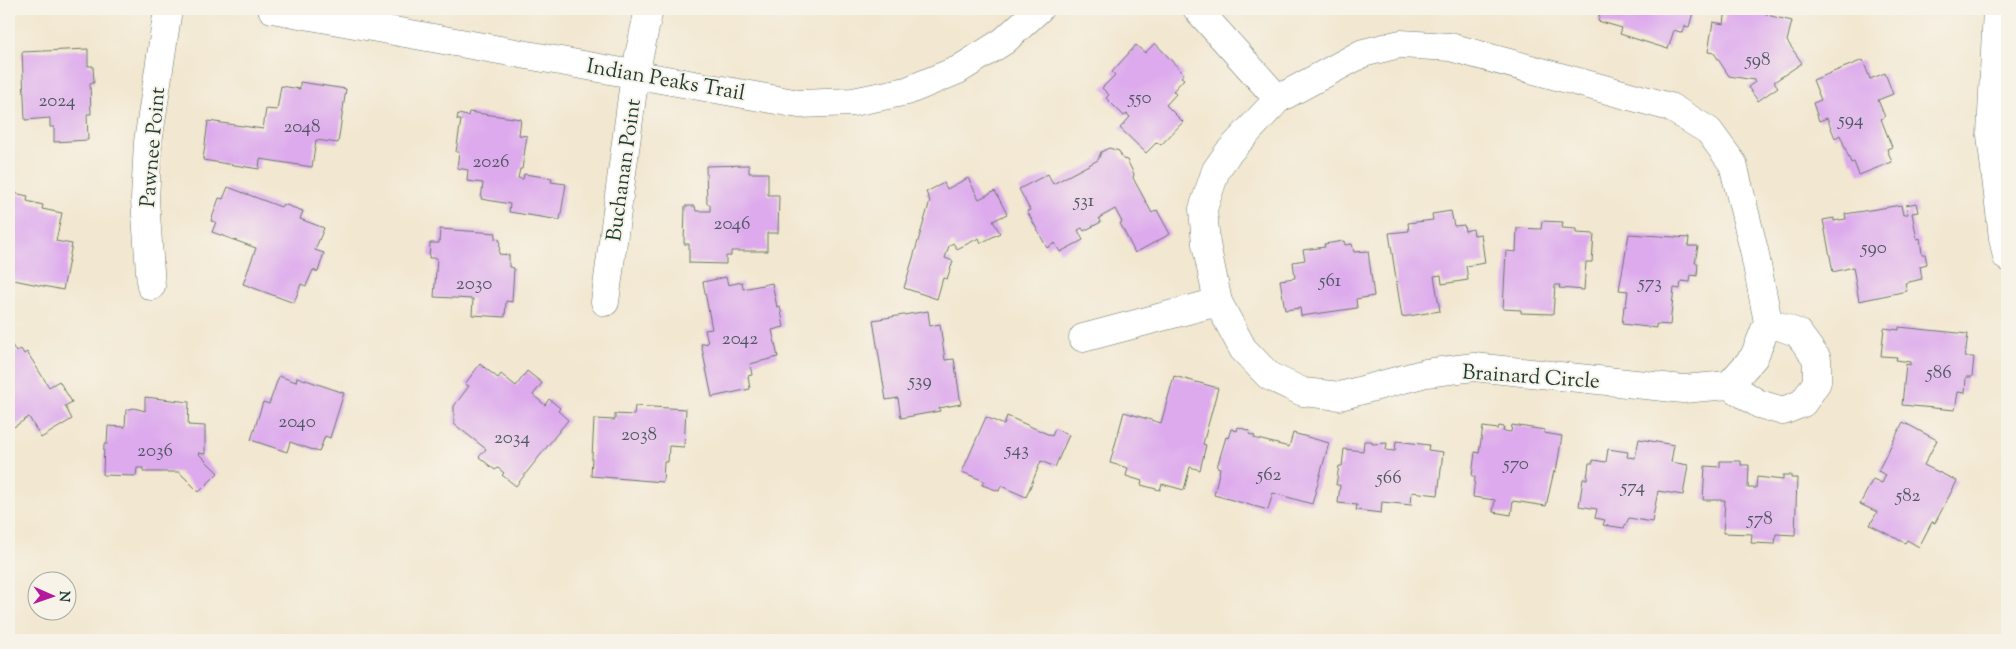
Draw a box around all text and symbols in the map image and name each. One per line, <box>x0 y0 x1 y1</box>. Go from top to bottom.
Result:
house number: 598 <box>1744 47 1771 74</box>
street label: Indian Peaks Trail <box>584 52 747 110</box>
house number: 550 <box>1127 85 1152 112</box>
street label: Pawnee Point <box>134 86 174 209</box>
house number: 2024 <box>38 88 76 115</box>
street label: Buchanan Point <box>600 97 650 243</box>
house number: 594 <box>1837 107 1864 134</box>
house number: 2048 <box>283 114 321 141</box>
house number: 2026 <box>472 149 510 176</box>
house number: 531 <box>1073 188 1095 215</box>
house number: 2046 <box>714 211 750 238</box>
house number: 590 <box>1860 235 1887 262</box>
house number: 561 <box>1318 268 1342 295</box>
house number: 573 <box>1637 270 1662 297</box>
house number: 2030 <box>456 271 492 298</box>
house number: 2042 <box>722 326 758 353</box>
street label: Brainard Circle <box>1461 358 1601 398</box>
house number: 586 <box>1925 360 1952 387</box>
house number: 539 <box>907 368 932 395</box>
house number: 2040 <box>278 409 316 436</box>
house number: 2038 <box>621 422 657 449</box>
house number: 2034 <box>494 425 531 452</box>
house number: 543 <box>1004 437 1029 464</box>
house number: 2036 <box>137 438 173 465</box>
house number: 570 <box>1502 451 1529 478</box>
house number: 562 <box>1256 462 1281 489</box>
house number: 566 <box>1375 465 1402 492</box>
house number: 574 <box>1620 474 1646 501</box>
house number: 582 <box>1895 483 1920 510</box>
house number: 578 <box>1746 506 1773 533</box>
north arrow <box>28 572 78 622</box>
text: N <box>53 590 73 602</box>

